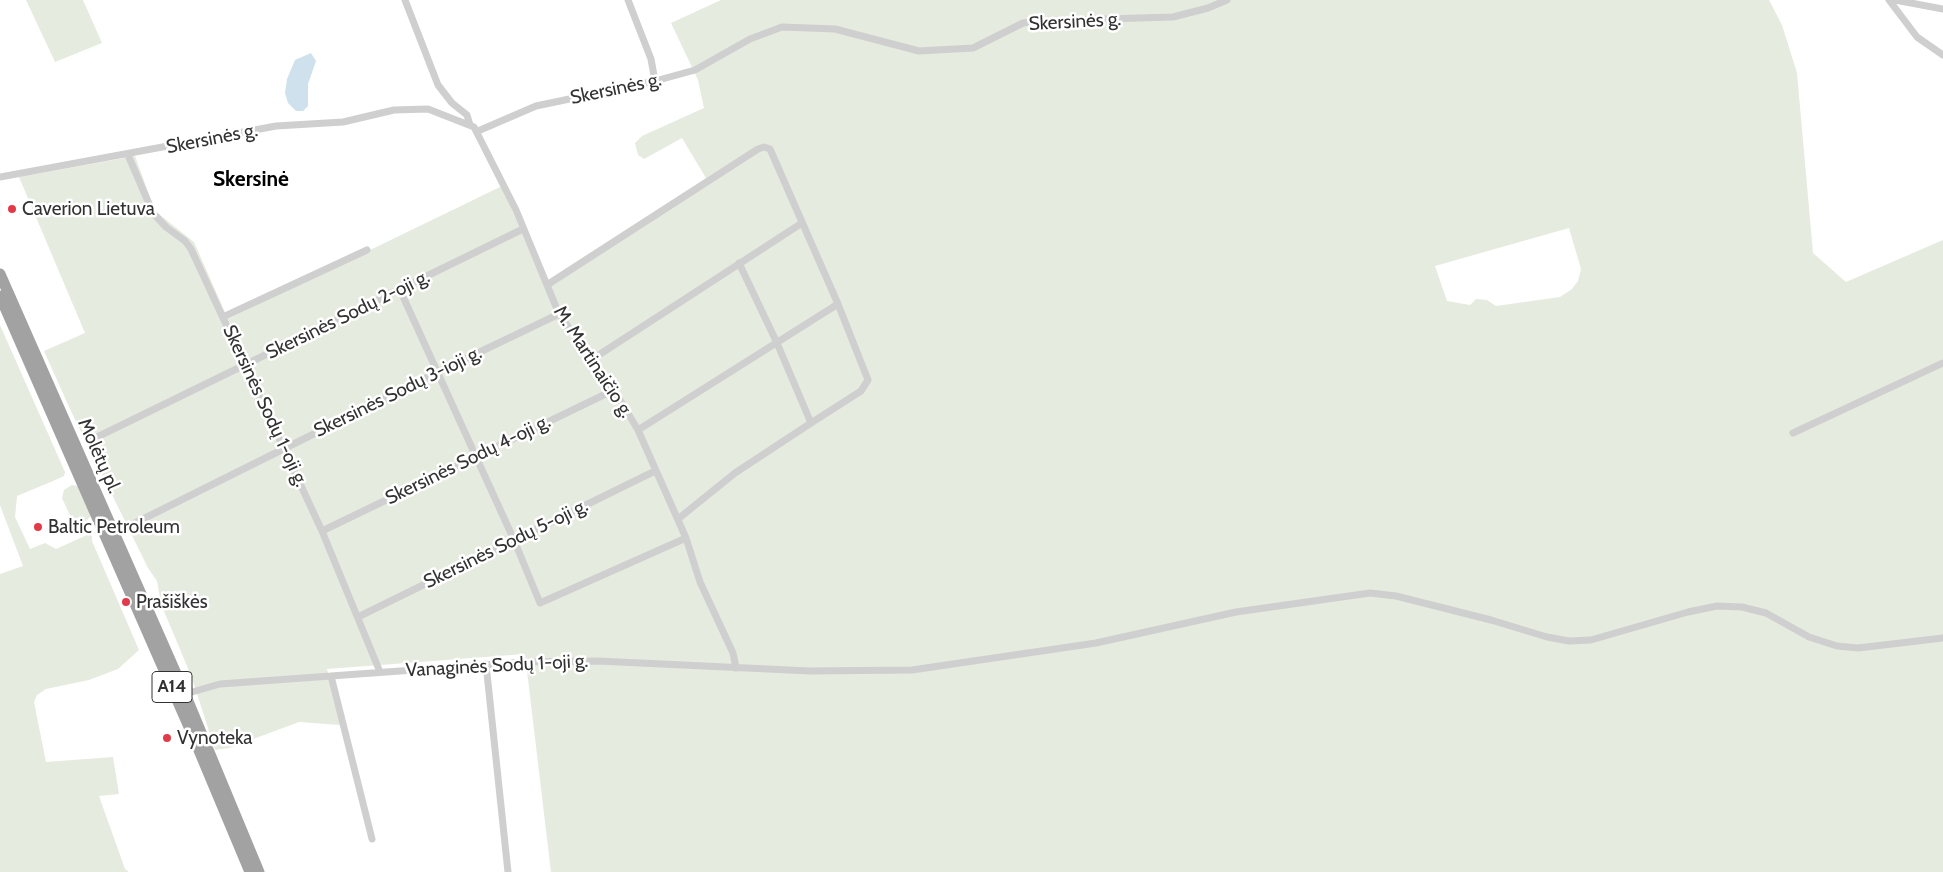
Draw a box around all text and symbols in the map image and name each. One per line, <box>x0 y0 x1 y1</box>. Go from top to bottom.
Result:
street label: Skersinės g. <box>1028 8 1122 36</box>
street label: Skersinės g. <box>568 68 664 110</box>
street label: Skersinės g. <box>164 119 260 159</box>
district label: Skersinė <box>213 167 289 193</box>
place label: Caverion Lietuva <box>22 198 155 220</box>
marker: Caverion Lietuva <box>6 203 18 215</box>
street label: Skersinės Sodų 2-oji g. <box>262 265 434 365</box>
street label: M. Martinaičio g. <box>548 302 638 422</box>
street label: Skersinės Sodų 1-oji g. <box>217 321 313 491</box>
street label: Skersinės Sodų 3-ioji g. <box>310 341 486 443</box>
street label: Skersinės Sodų 4-oji g. <box>382 410 554 510</box>
street label: Molėtų pl. <box>72 415 126 497</box>
street label: Skersinės Sodų 5-oji g. <box>420 494 592 594</box>
place label: Baltic Petroleum <box>48 516 180 538</box>
marker: Baltic Petroleum <box>32 521 44 533</box>
place label: Prašiškės <box>136 591 208 613</box>
marker: Prašiškės <box>120 596 132 608</box>
street label: Vanaginės Sodų 1-oji g. <box>405 650 589 682</box>
road number: A14 <box>152 672 192 702</box>
place label: Vynoteka <box>177 727 252 749</box>
marker: Vynoteka <box>161 732 173 744</box>

